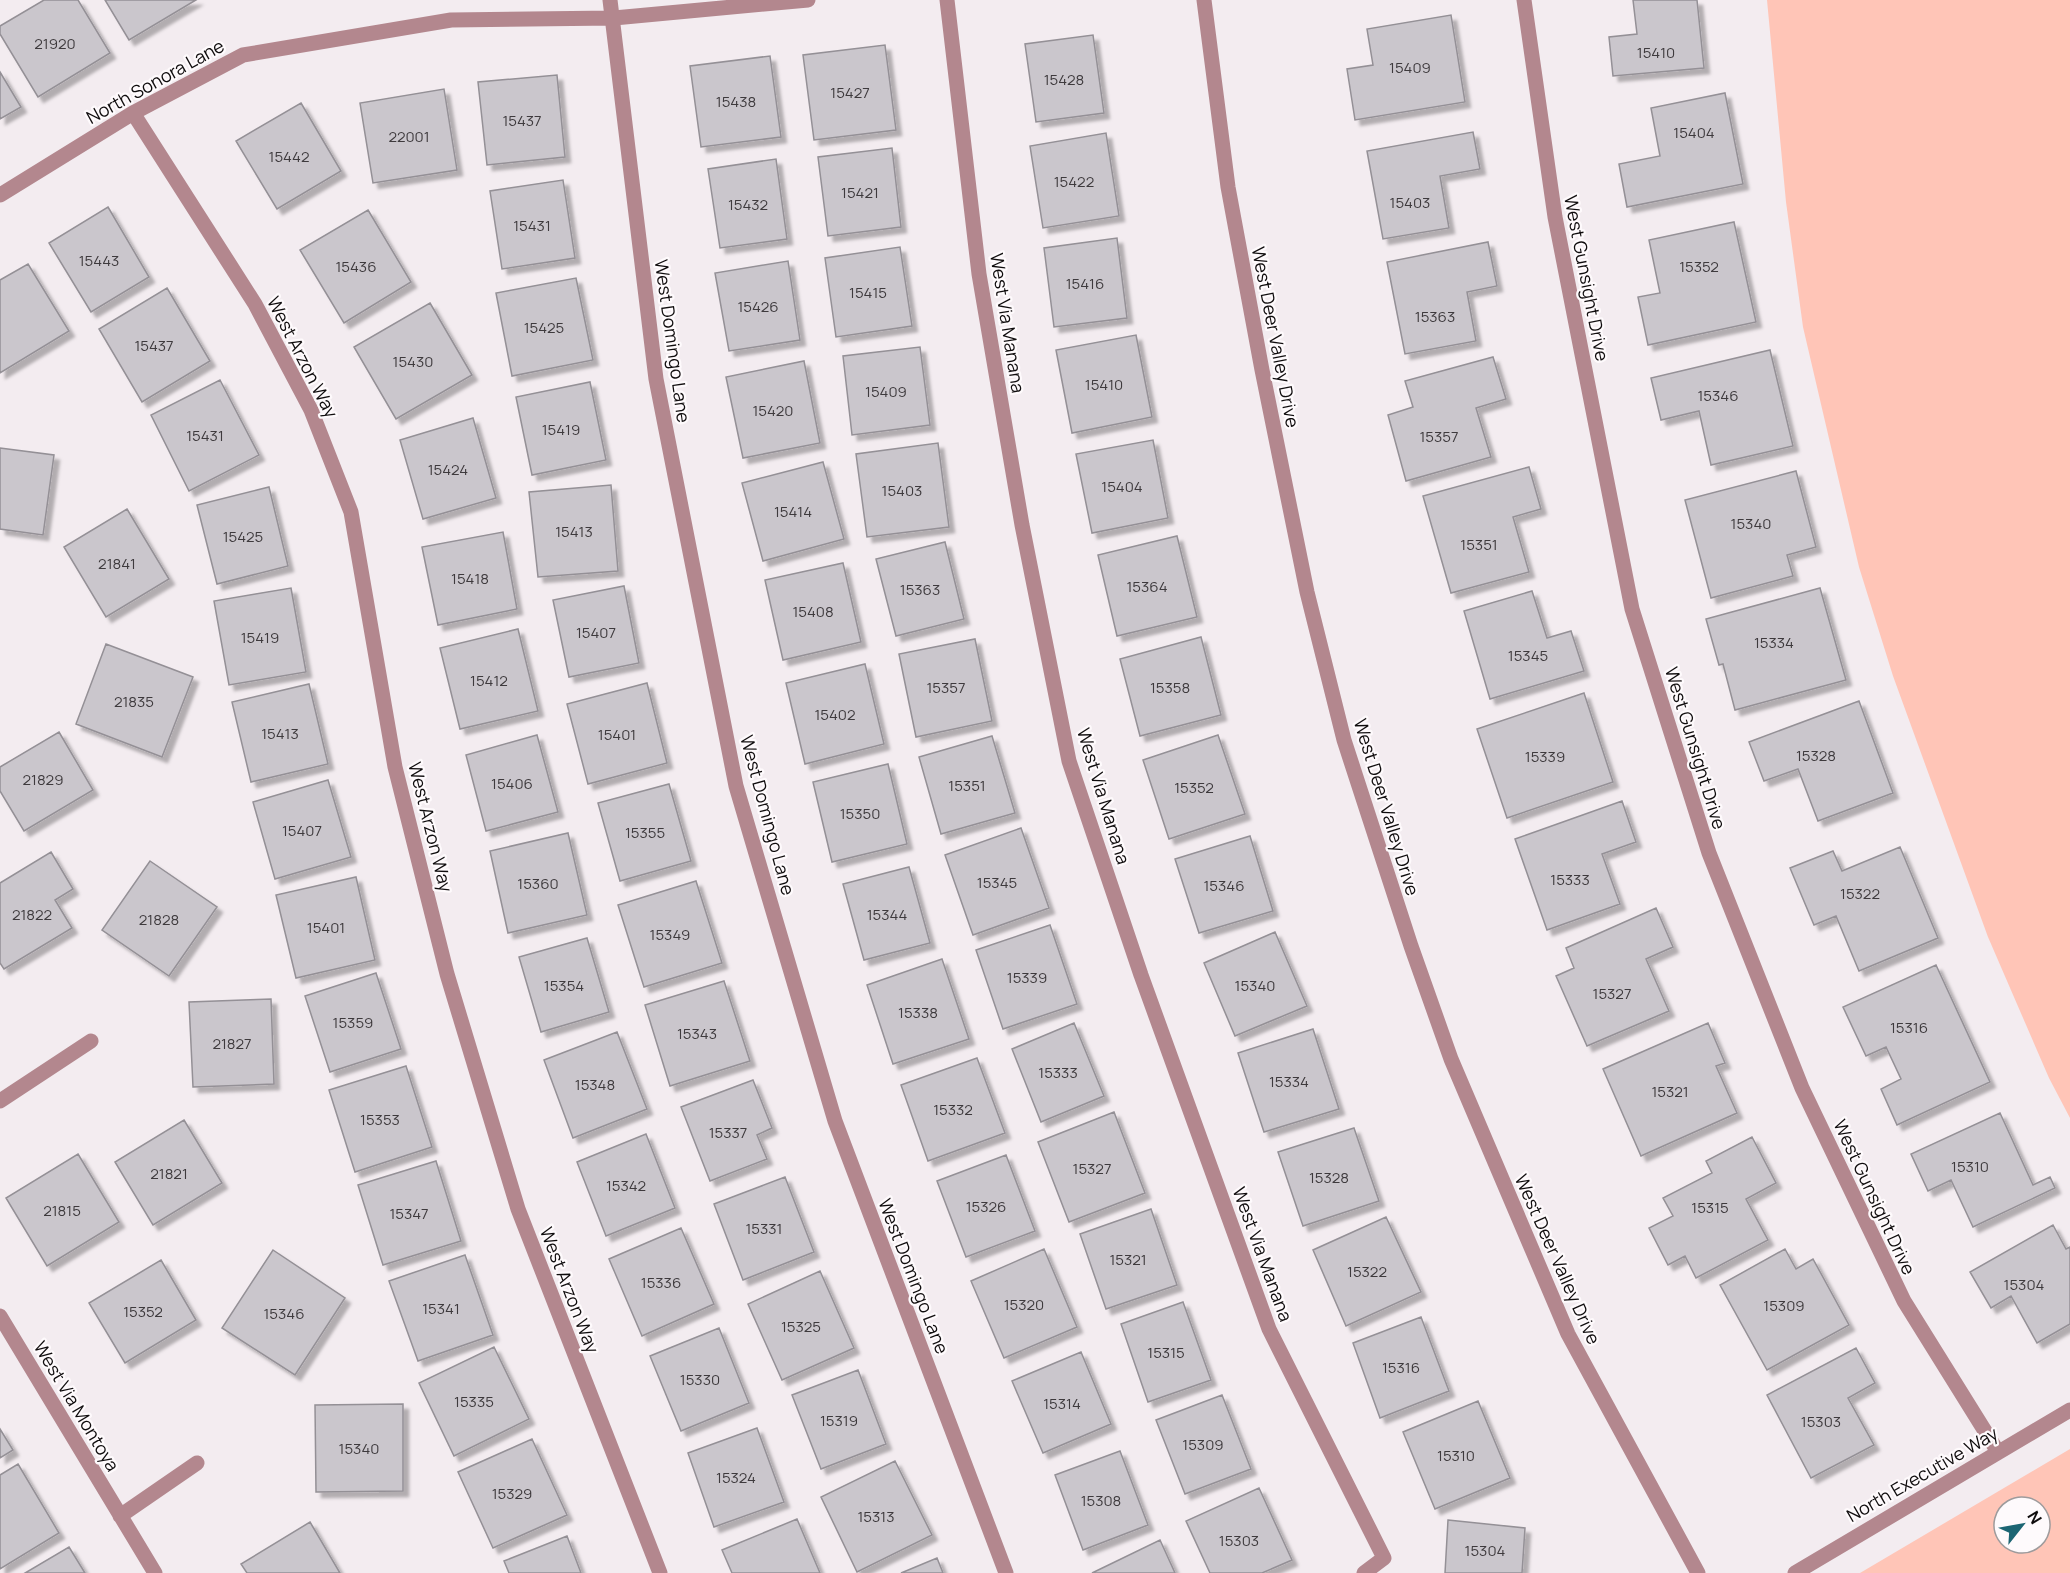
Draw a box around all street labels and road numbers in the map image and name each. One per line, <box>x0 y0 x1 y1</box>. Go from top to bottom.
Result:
street label: North Sonora Lane <box>82 33 228 129</box>
street label: West Gunsight Drive <box>1559 193 1615 363</box>
street label: West Deer Valley Drive <box>1247 245 1305 429</box>
street label: West Via Manana <box>985 251 1031 395</box>
street label: West Domingo Lane <box>650 258 696 424</box>
street label: West Arzon Way <box>262 292 344 422</box>
street label: West Gunsight Drive <box>1660 664 1732 832</box>
street label: West Deer Valley Drive <box>1349 716 1425 898</box>
street label: West Via Manana <box>1072 725 1136 867</box>
street label: West Domingo Lane <box>735 732 801 898</box>
street label: West Arzon Way <box>403 759 459 895</box>
street label: West Gunsight Drive <box>1829 1116 1921 1278</box>
street label: West Deer Valley Drive <box>1510 1170 1606 1348</box>
street label: West Via Manana <box>1228 1183 1298 1325</box>
street label: West Domingo Lane <box>873 1195 955 1357</box>
street label: West Arzon Way <box>535 1224 605 1357</box>
street label: West Via Montoya <box>29 1337 125 1475</box>
street label: North Executive Way <box>1842 1421 2002 1527</box>

